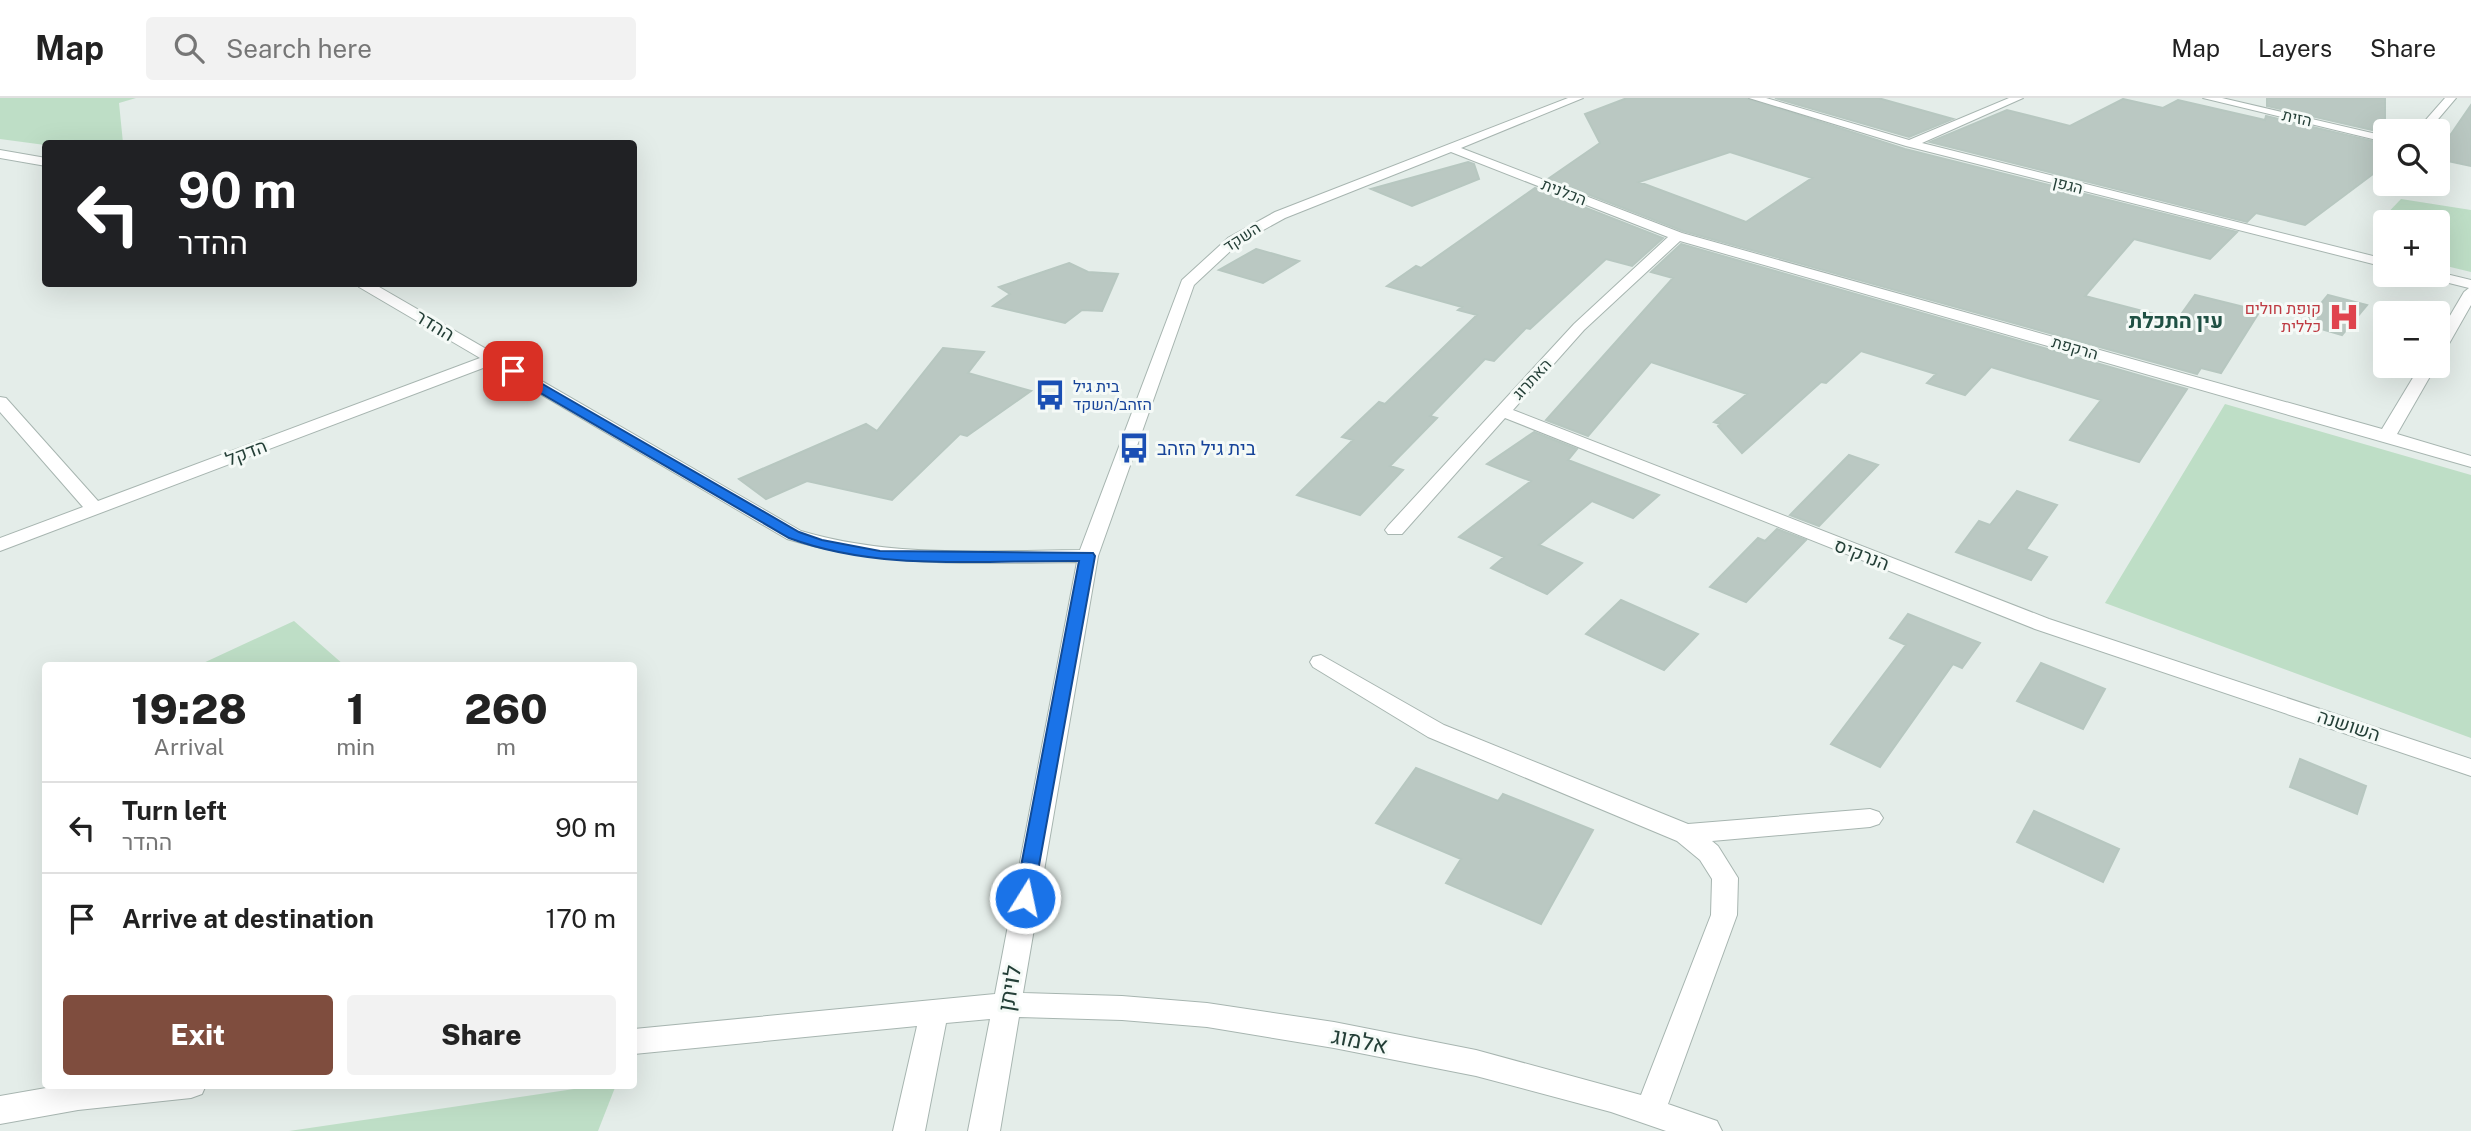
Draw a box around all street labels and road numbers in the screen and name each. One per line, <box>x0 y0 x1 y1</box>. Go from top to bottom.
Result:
street label: הזית <box>2280 105 2314 131</box>
street label: הגפן <box>2051 172 2085 198</box>
street label: הכלנית <box>1539 175 1589 209</box>
street label: השקד <box>1220 218 1264 256</box>
street label: ההדר <box>412 305 458 345</box>
street label: הרקפת <box>2050 332 2100 364</box>
street label: האתרוג <box>1509 355 1555 403</box>
street label: הדקל <box>222 434 270 470</box>
street label: הנרקיס <box>1831 534 1893 574</box>
street label: השושנה <box>2315 704 2383 746</box>
street label: לויתן <box>992 963 1026 1013</box>
street label: אלמוג <box>1330 1021 1390 1059</box>

